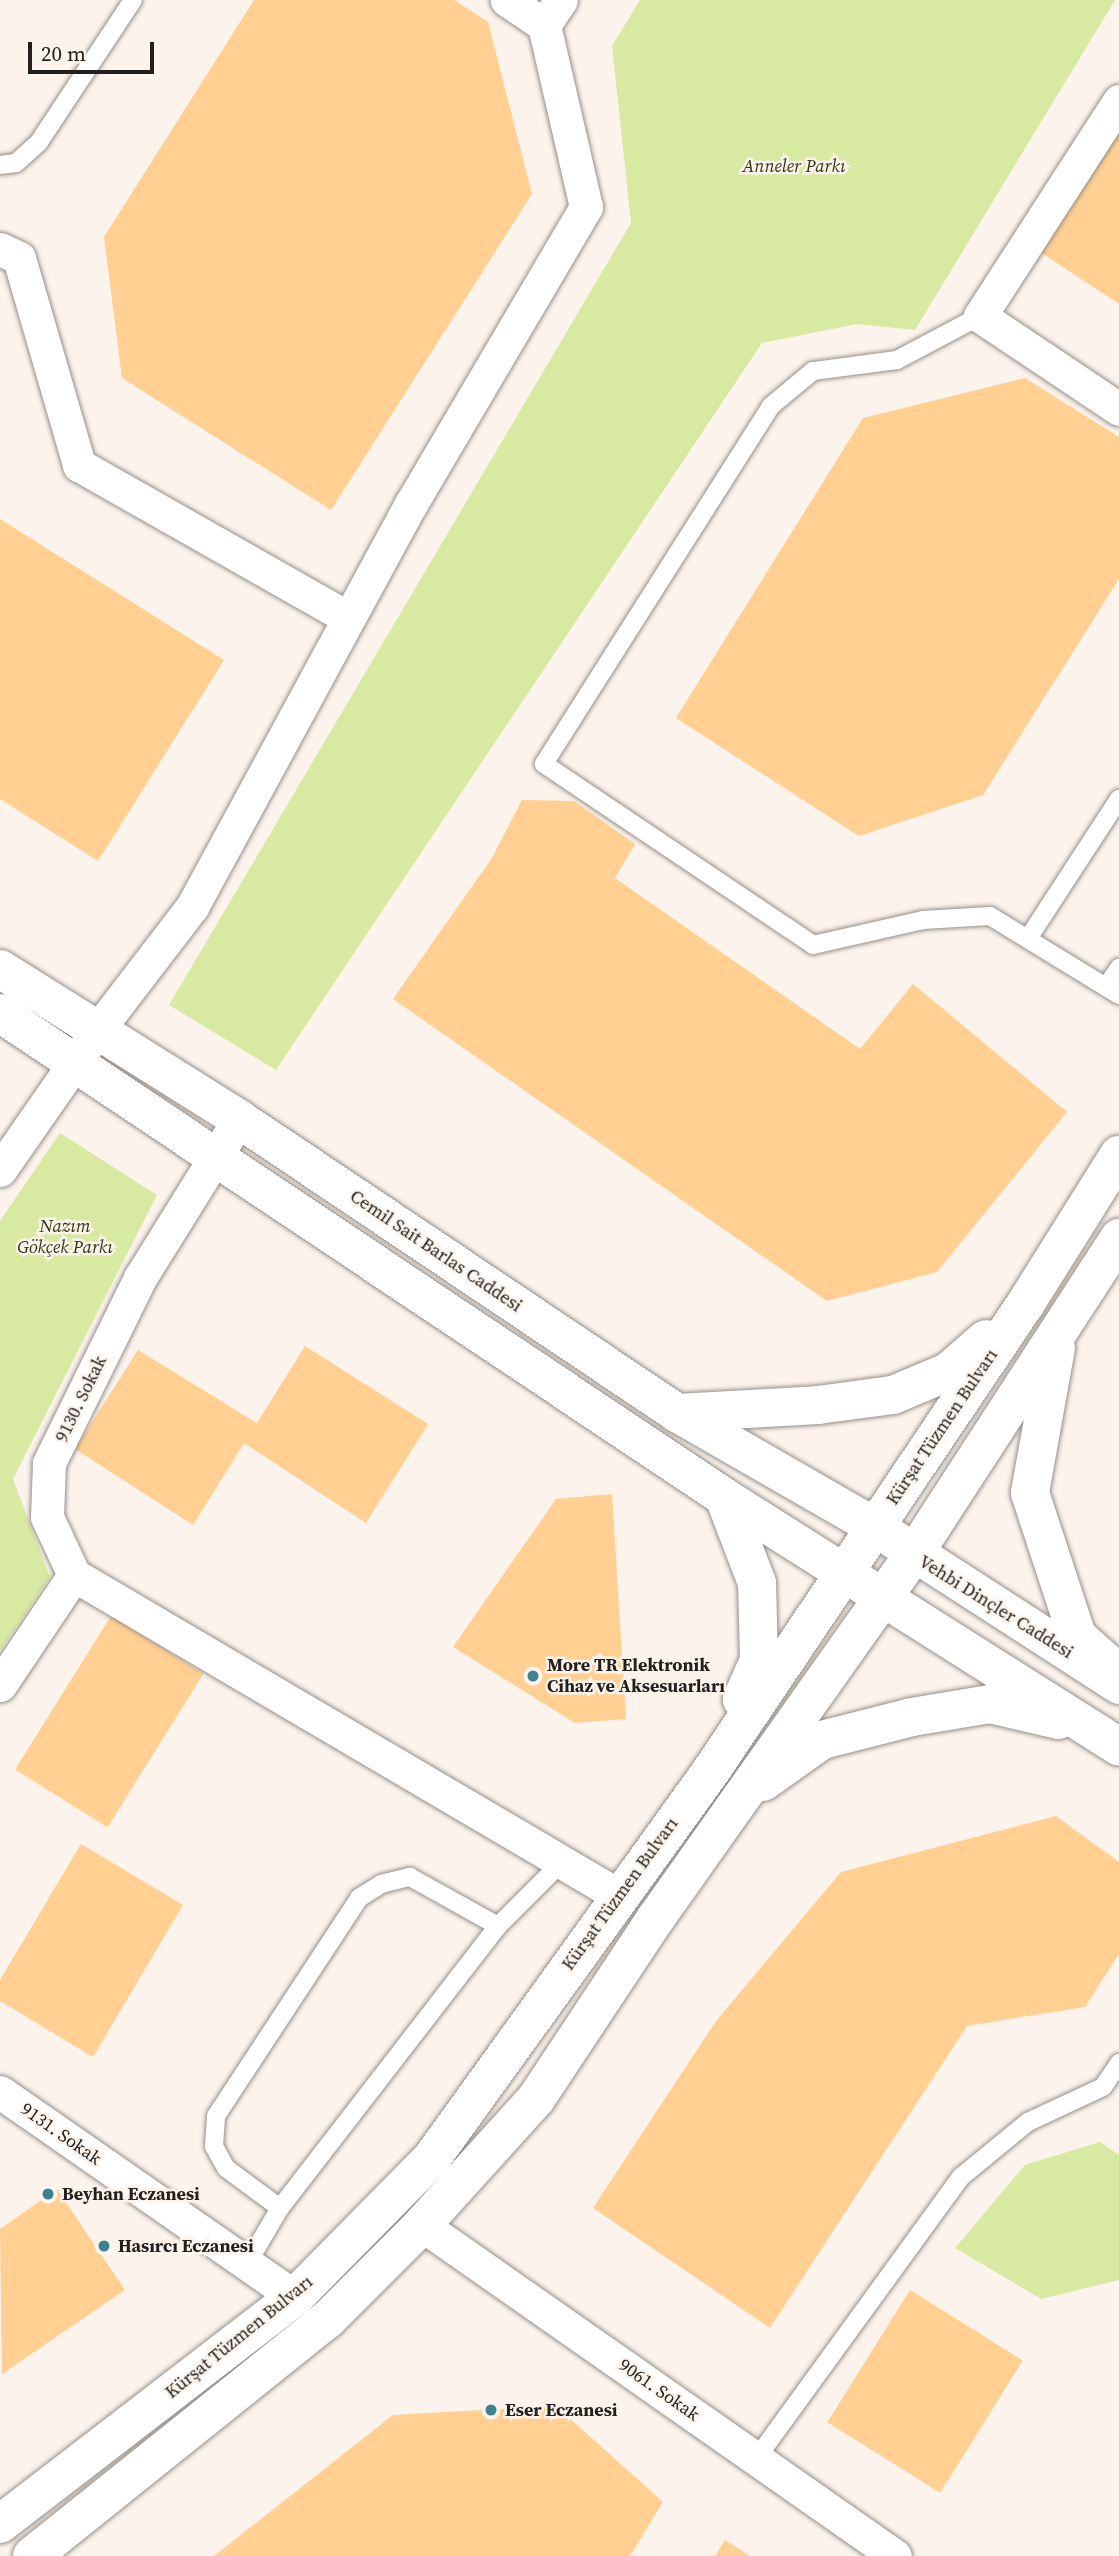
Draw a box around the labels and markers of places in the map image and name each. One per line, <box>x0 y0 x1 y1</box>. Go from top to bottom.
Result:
place label: More TR Elektronik Cihaz ve Aksesuarları <box>547 1655 725 1698</box>
marker: More TR Elektronik Cihaz ve Aksesuarları <box>525 1668 541 1684</box>
place label: Beyhan Eczanesi <box>62 2183 200 2205</box>
marker: Beyhan Eczanesi <box>40 2186 56 2202</box>
place label: Hasırcı Eczanesi <box>118 2235 254 2257</box>
marker: Hasırcı Eczanesi <box>96 2238 112 2254</box>
place label: Eser Eczanesi <box>505 2399 617 2421</box>
marker: Eser Eczanesi <box>483 2402 499 2418</box>

